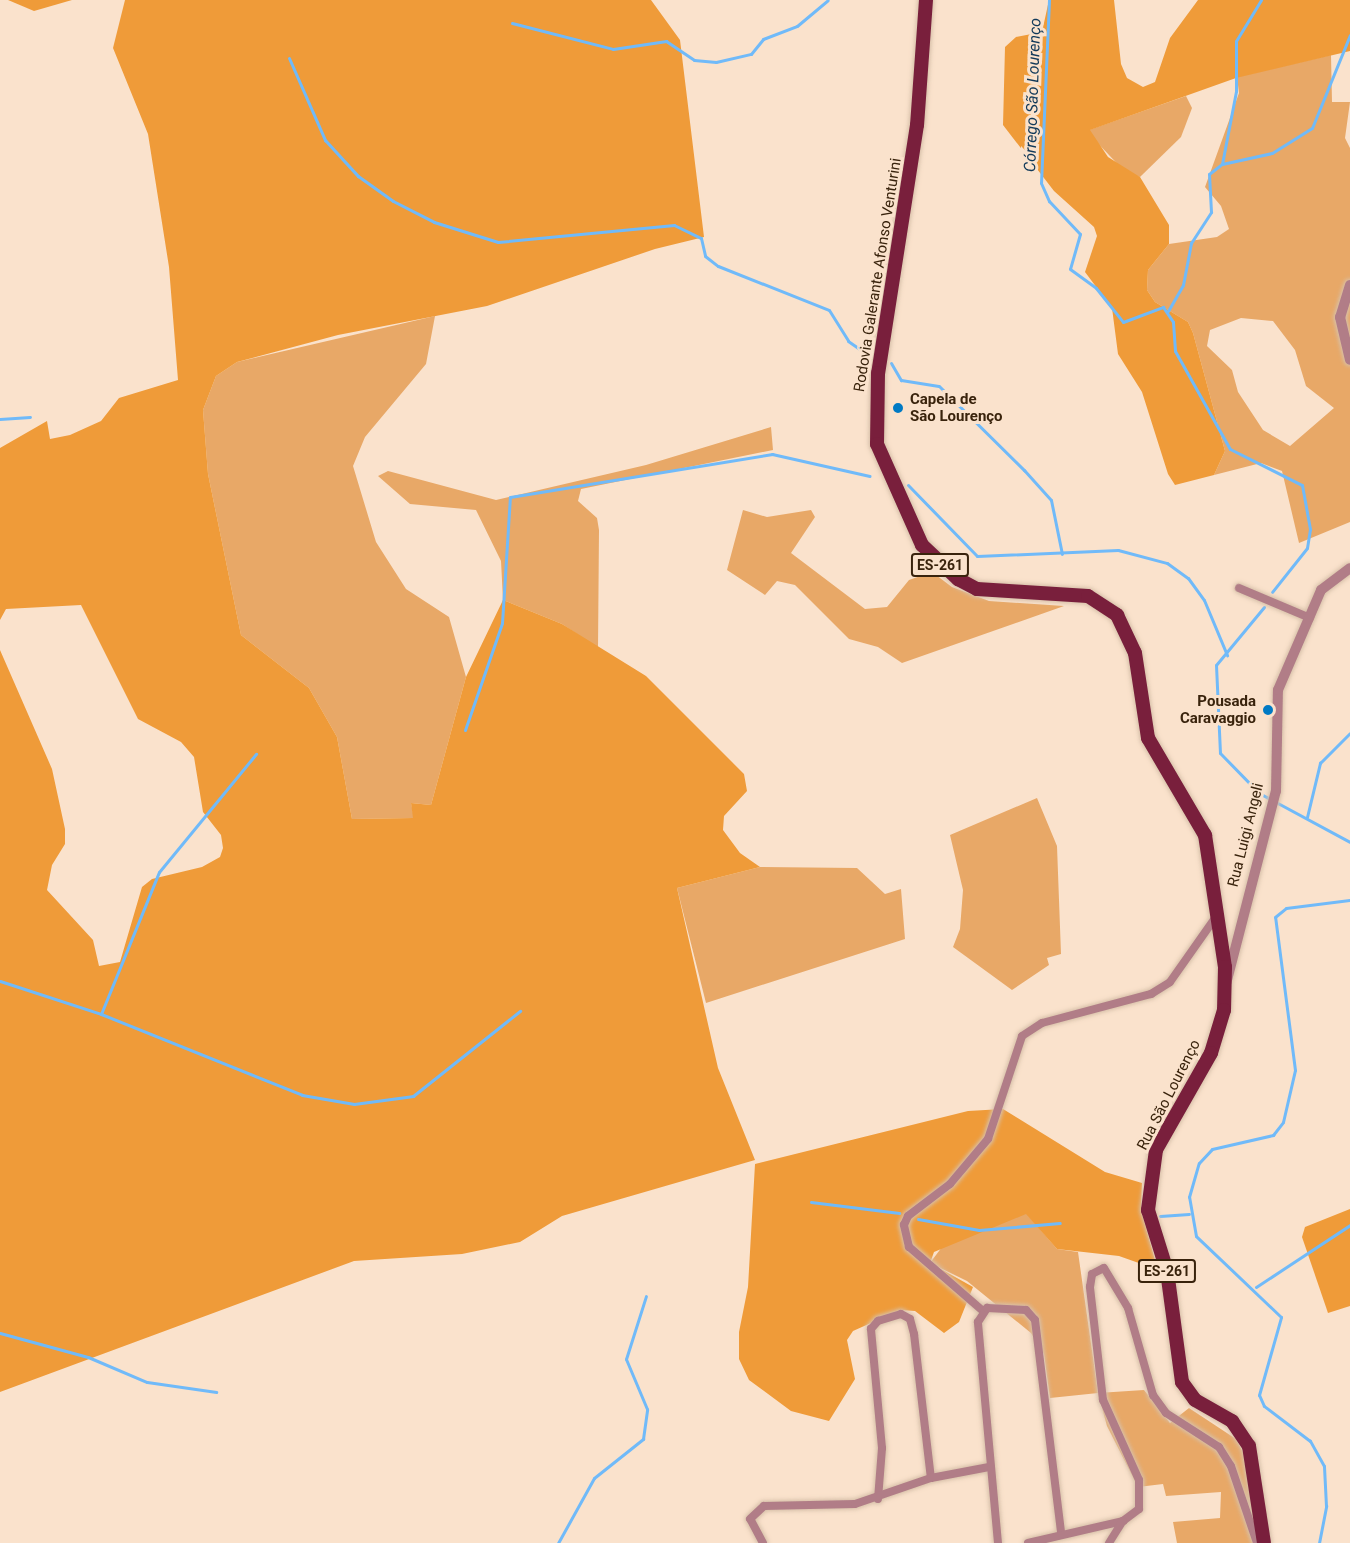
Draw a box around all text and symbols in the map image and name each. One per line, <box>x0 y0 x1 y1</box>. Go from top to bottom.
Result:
water label: Córrego São Lourenço <box>1021 18 1045 172</box>
street label: Rodovia Galerante Afonso Venturini <box>851 157 905 393</box>
place label: Capela de São Lourenço <box>910 390 1003 425</box>
marker: Capela de São Lourenço <box>891 401 905 415</box>
road number: ES-261 <box>910 554 970 576</box>
place label: Pousada Caravaggio <box>1180 692 1256 727</box>
marker: Pousada Caravaggio <box>1261 703 1275 717</box>
street label: Rua Luigi Angeli <box>1224 781 1268 889</box>
street label: Rua São Lourenço <box>1133 1037 1205 1153</box>
road number: ES-261 <box>1137 1260 1197 1282</box>

